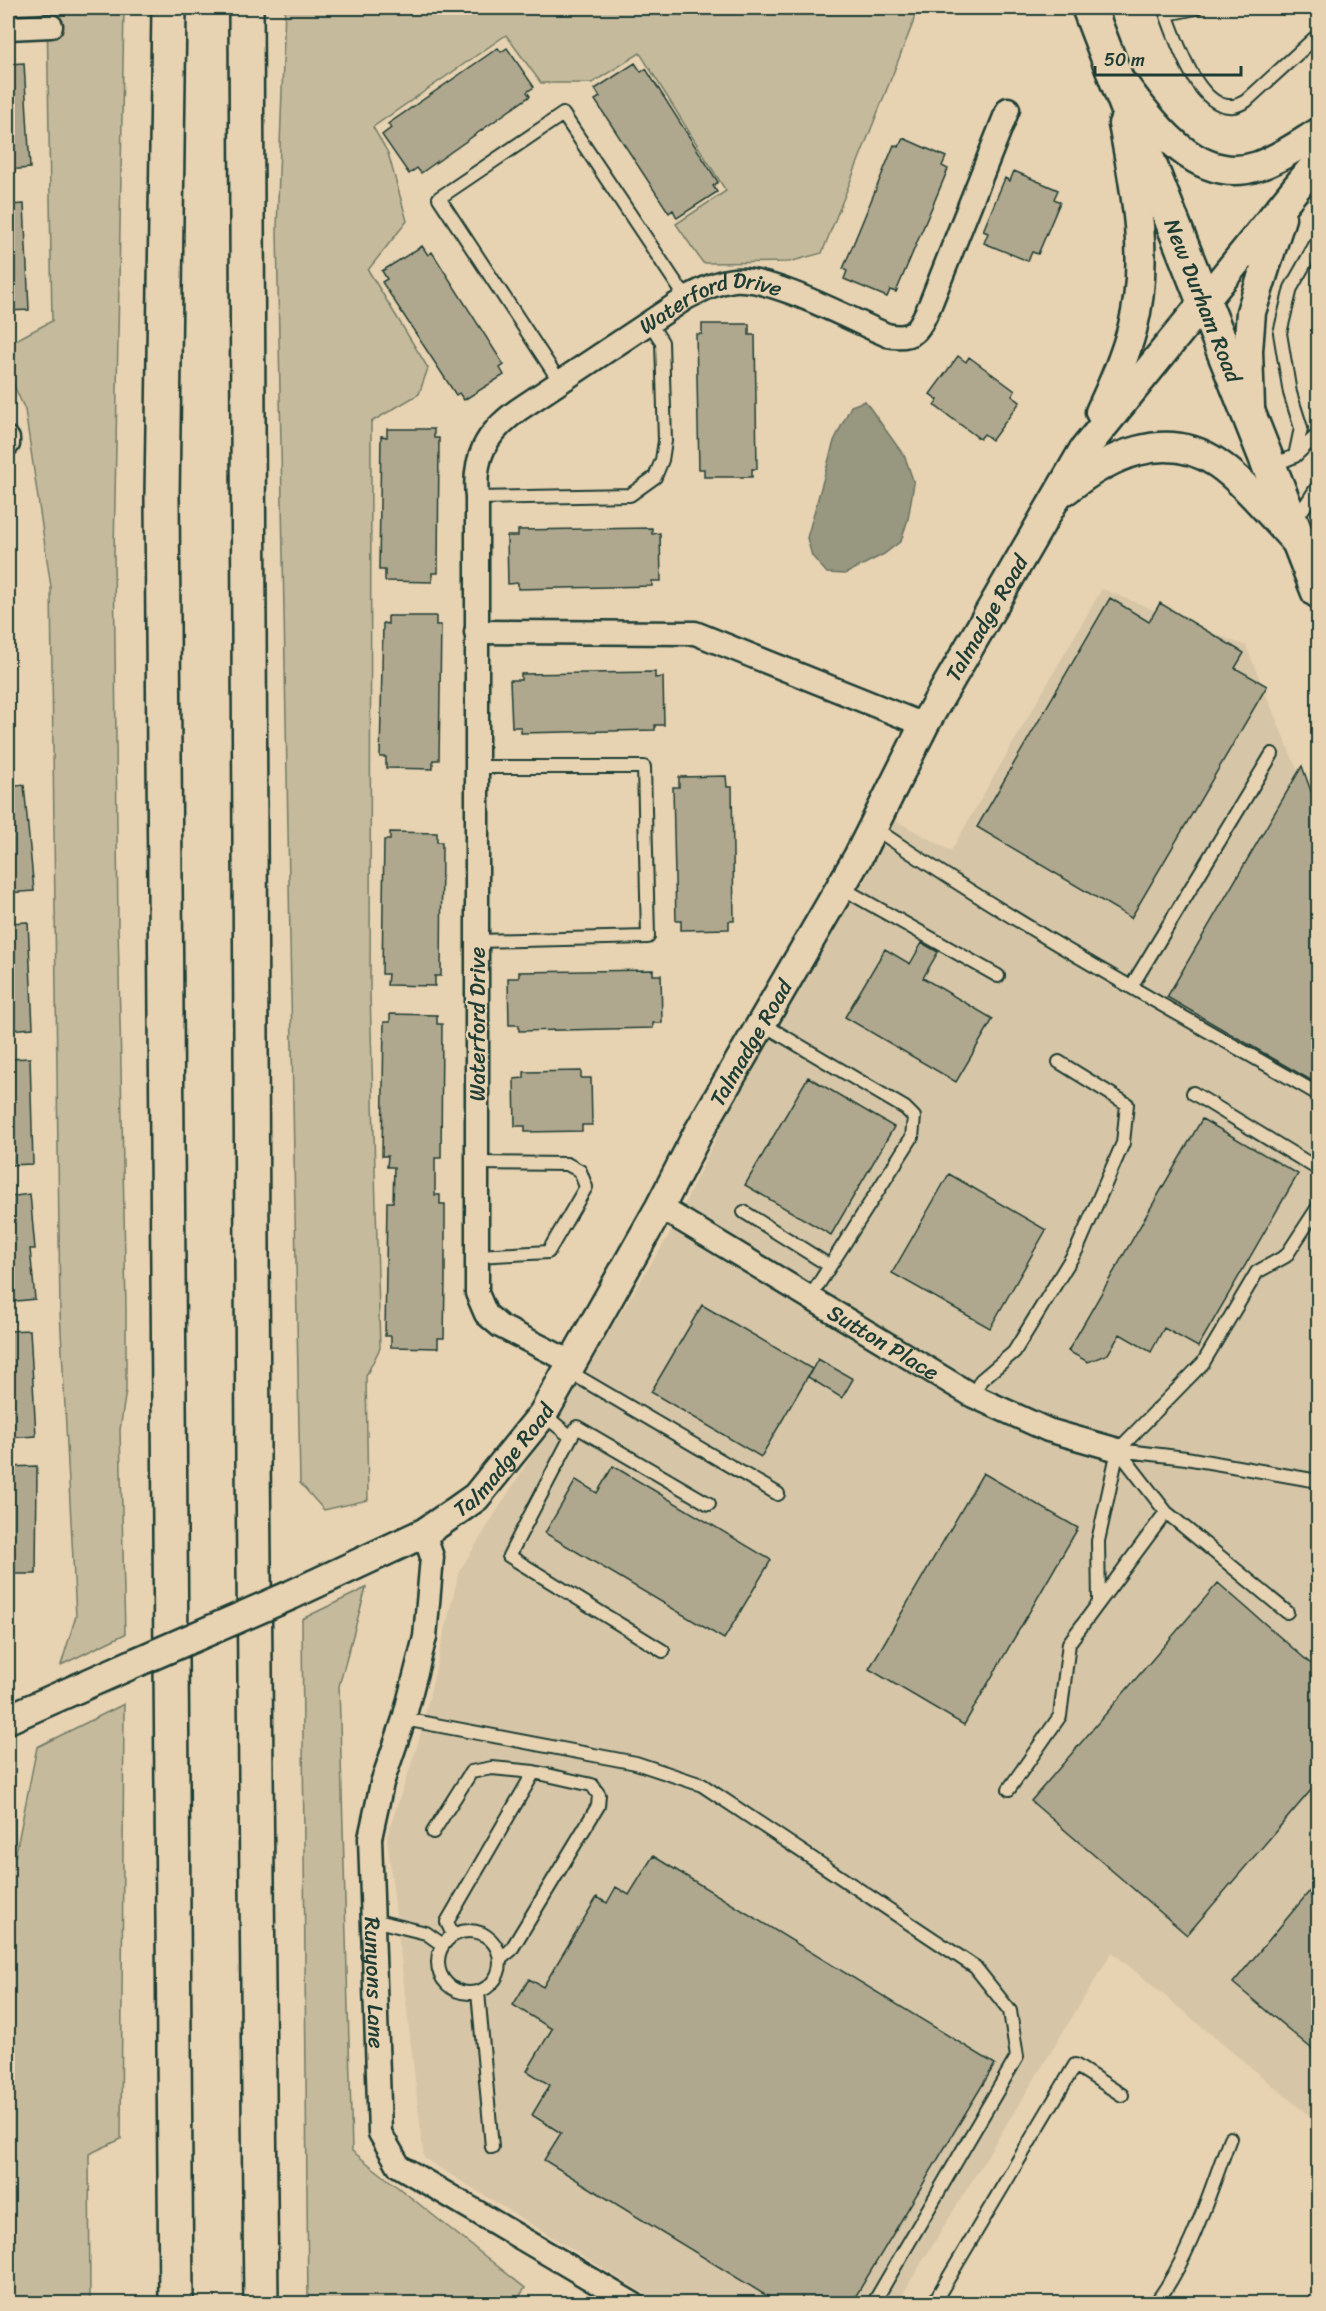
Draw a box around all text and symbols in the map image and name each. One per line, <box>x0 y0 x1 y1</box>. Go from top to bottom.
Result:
scale bar <box>1095 39 1240 77</box>
text: 50 m <box>1104 44 1145 76</box>
street label: New Durham Road <box>1153 213 1254 390</box>
street label: Waterford Drive <box>630 261 787 345</box>
street label: Talmadge Road <box>934 546 1040 689</box>
street label: Waterford Drive <box>458 947 497 1101</box>
street label: Talmadge Road <box>698 971 804 1114</box>
street label: Sutton Place <box>820 1293 947 1391</box>
street label: Talmadge Road <box>445 1395 566 1528</box>
street label: Runyons Lane <box>353 1916 396 2049</box>

